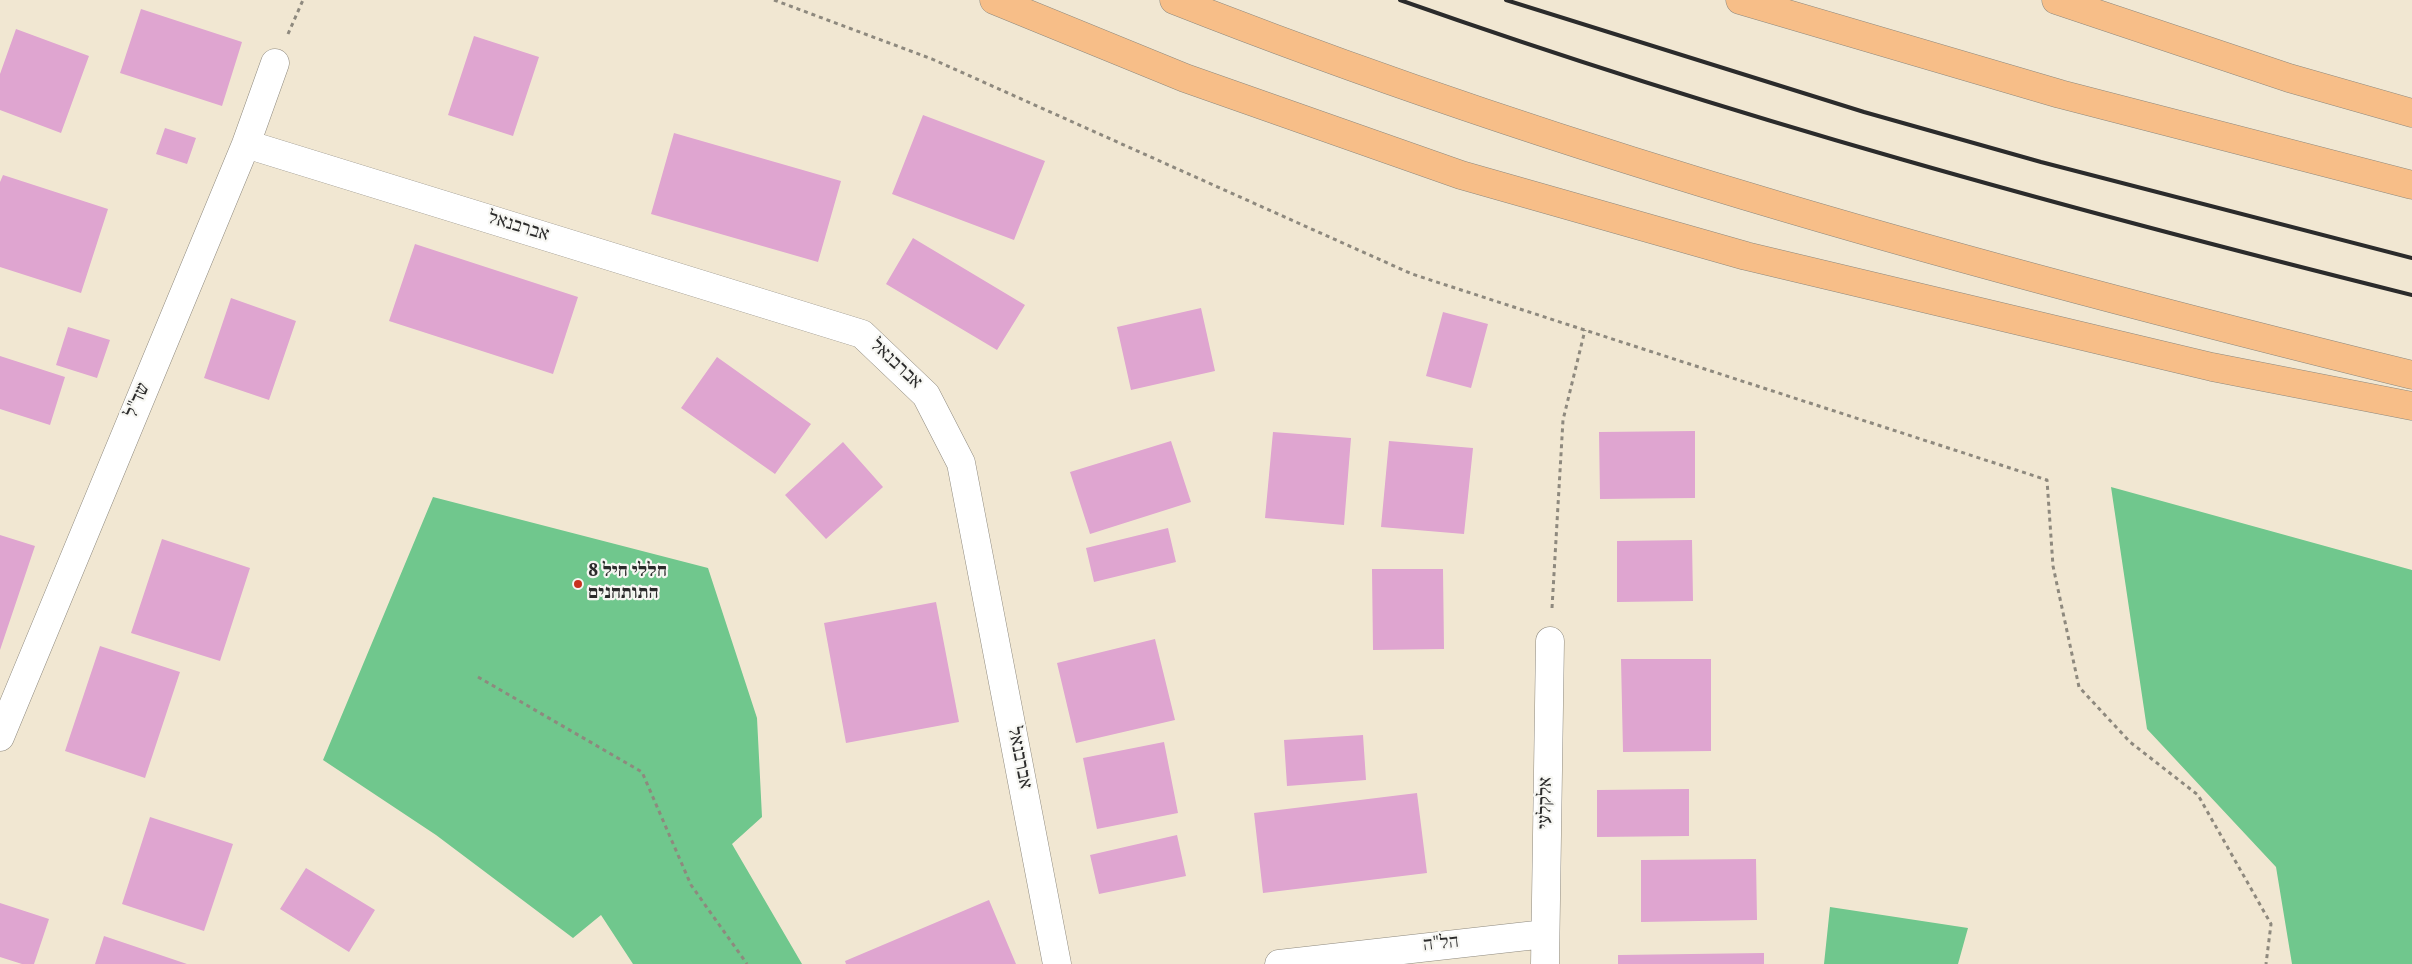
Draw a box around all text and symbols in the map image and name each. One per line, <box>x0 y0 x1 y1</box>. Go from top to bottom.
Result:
street label: אברבנאל <box>484 208 552 248</box>
street label: אברבנאל <box>864 335 926 395</box>
street label: שד"ל <box>121 380 157 422</box>
place label: 8 חללי חיל התותחנים <box>588 562 667 606</box>
marker: 8 חללי חיל התותחנים <box>572 578 584 590</box>
street label: אברבנאל <box>1001 725 1035 791</box>
street label: אלקלעי <box>1535 777 1559 829</box>
street label: הל"ה <box>1422 932 1460 958</box>

